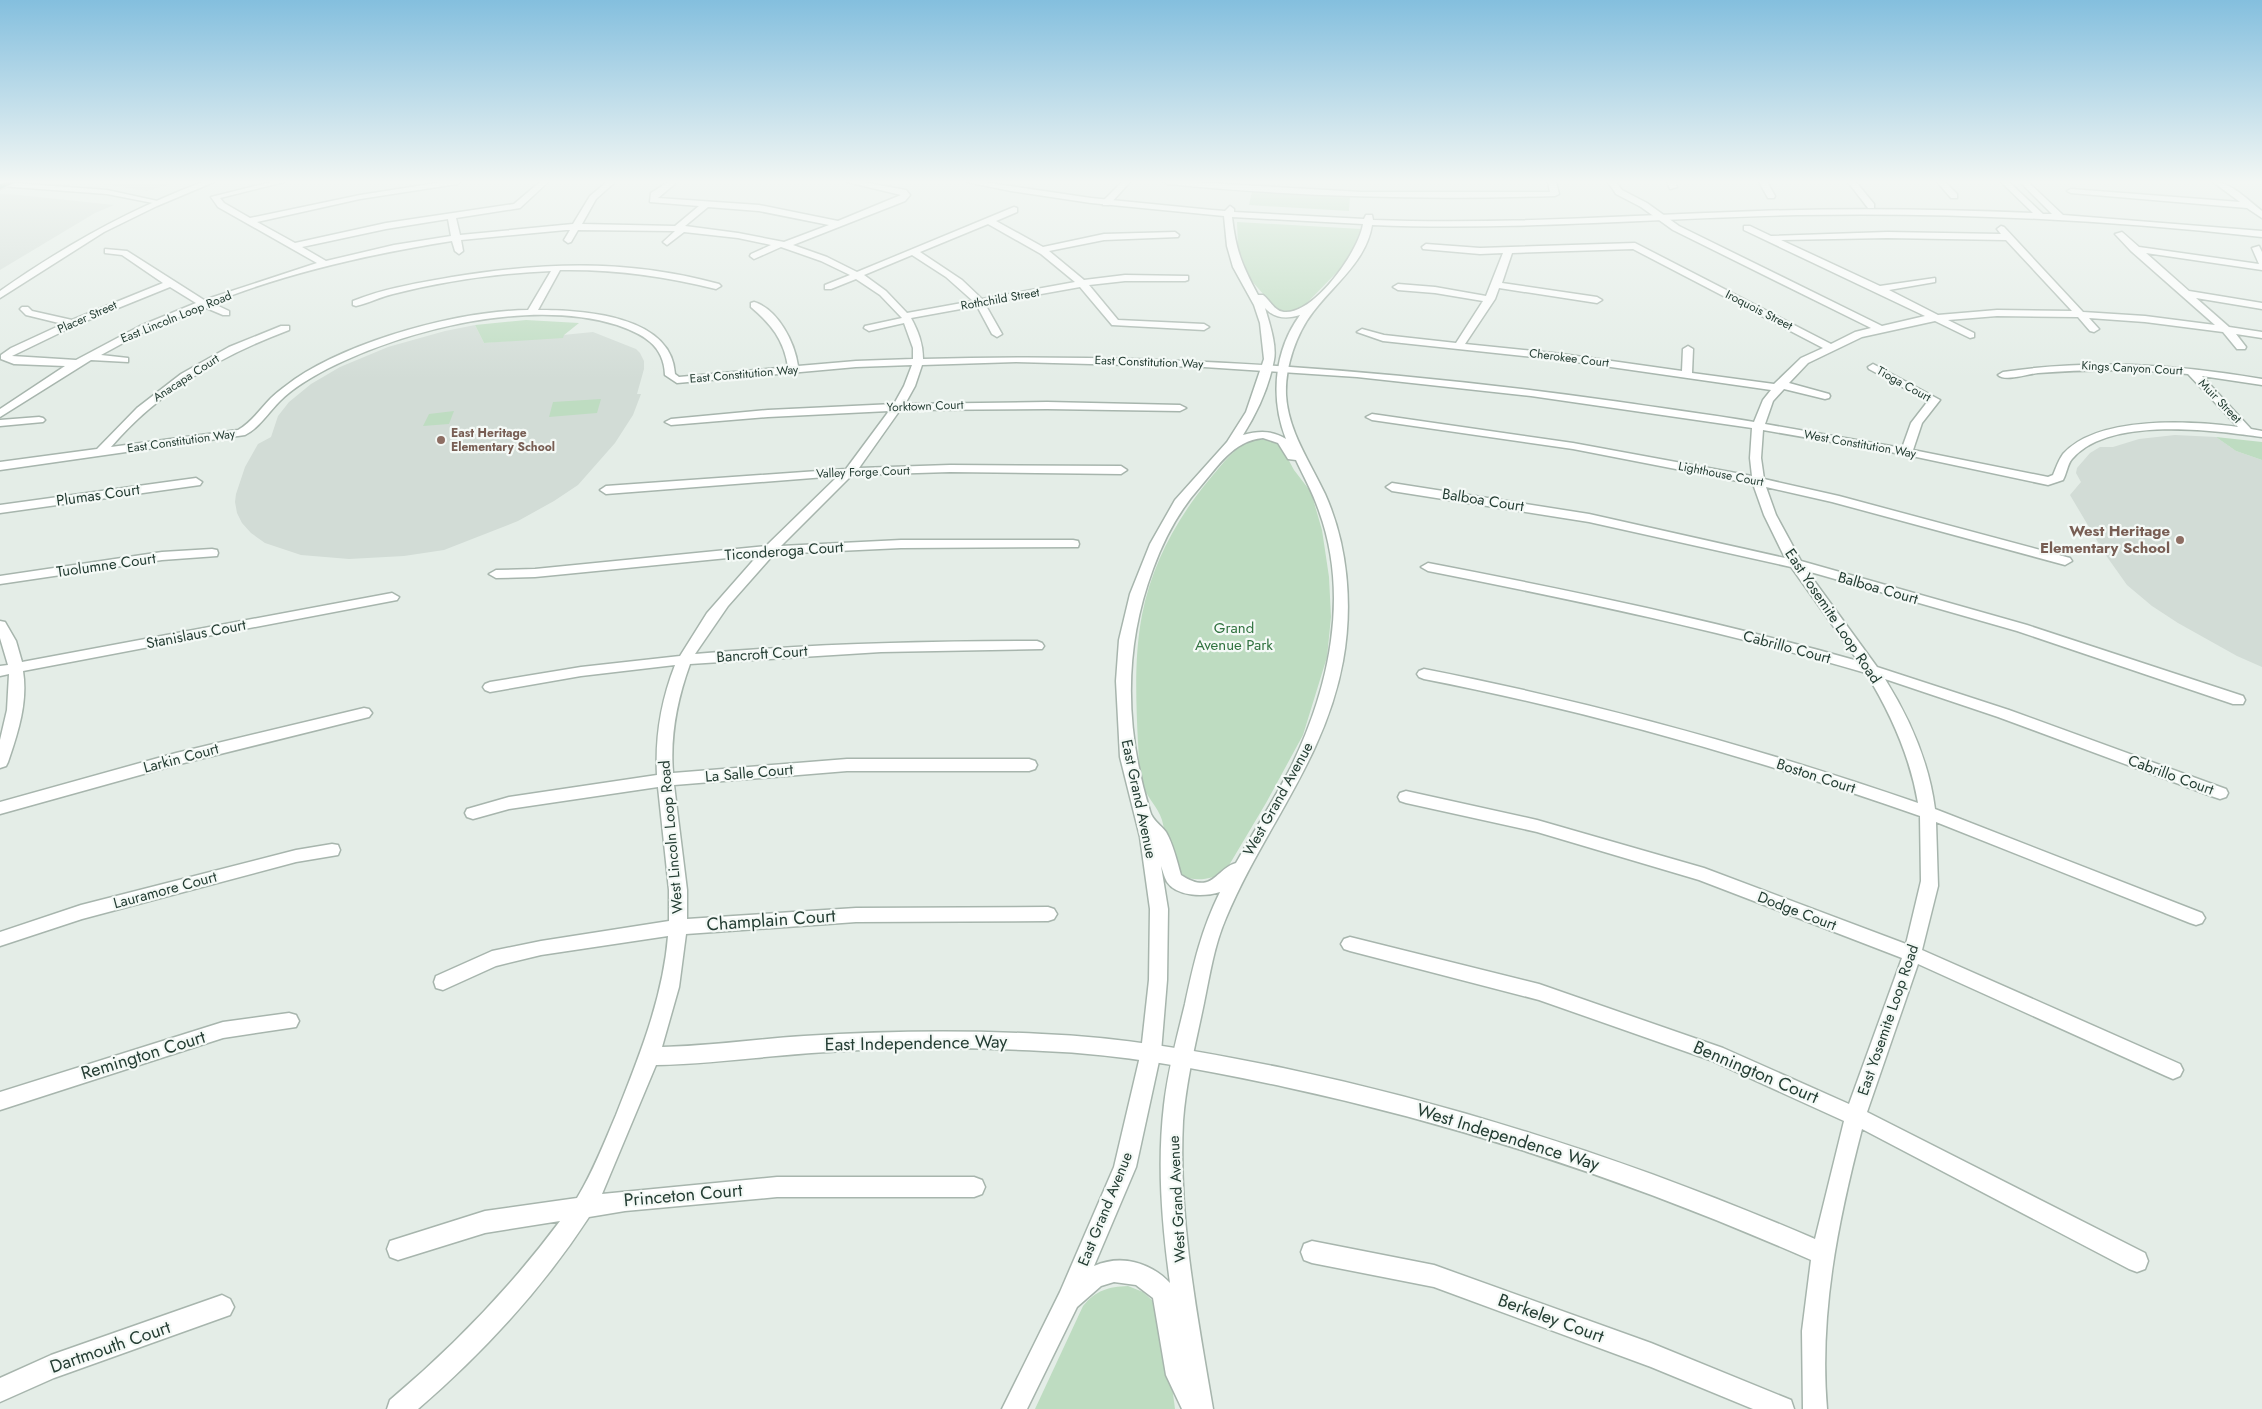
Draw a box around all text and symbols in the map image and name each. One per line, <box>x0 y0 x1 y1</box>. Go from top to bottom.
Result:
street label: Rothchild Street <box>959 283 1041 315</box>
street label: Iroquois Street <box>1722 285 1796 335</box>
street label: East Lincoln Loop Road <box>118 286 234 348</box>
street label: Placer Street <box>54 296 120 338</box>
street label: Cherokee Court <box>1528 344 1610 372</box>
street label: Anacapa Court <box>149 350 223 406</box>
street label: East Constitution Way <box>1094 351 1204 373</box>
street label: Kings Canyon Court <box>2081 356 2183 380</box>
street label: East Constitution Way <box>689 360 800 388</box>
street label: Tioga Court <box>1874 362 1934 406</box>
street label: Muir Street <box>2194 375 2246 427</box>
street label: Yorktown Court <box>886 396 964 416</box>
street label: East Constitution Way <box>126 424 237 457</box>
place label: East Heritage Elementary School <box>451 424 555 456</box>
street label: West Constitution Way <box>1802 425 1918 463</box>
marker: East Heritage Elementary School <box>435 434 447 446</box>
street label: Lighthouse Court <box>1677 457 1765 491</box>
street label: Valley Forge Court <box>816 461 910 483</box>
street label: Plumas Court <box>55 478 142 512</box>
street label: Balboa Court <box>1440 483 1526 517</box>
place label: West Heritage Elementary School <box>2040 520 2170 559</box>
marker: West Heritage Elementary School <box>2174 534 2186 546</box>
street label: Ticonderoga Court <box>724 536 844 566</box>
street label: East Yosemite Loop Road <box>1780 544 1886 688</box>
street label: Tuolumne Court <box>55 547 157 583</box>
street label: Balboa Court <box>1835 566 1921 610</box>
street label: Stanislaus Court <box>144 613 248 654</box>
park label: Grand Avenue Park <box>1195 617 1273 656</box>
street label: Cabrillo Court <box>1741 625 1834 669</box>
street label: Bancroft Court <box>716 640 809 668</box>
street label: Larkin Court <box>141 737 221 779</box>
street label: East Grand Avenue <box>1116 737 1162 861</box>
street label: West Grand Avenue <box>1238 738 1319 860</box>
street label: Cabrillo Court <box>2125 749 2217 801</box>
street label: Boston Court <box>1774 753 1859 799</box>
street label: La Salle Court <box>704 758 794 788</box>
street label: West Lincoln Loop Road <box>653 759 689 915</box>
street label: Lauramore Court <box>111 866 220 914</box>
street label: Dodge Court <box>1754 886 1840 936</box>
street label: Champlain Court <box>706 902 837 937</box>
street label: East Yosemite Loop Road <box>1852 942 1924 1098</box>
street label: Remington Court <box>78 1024 209 1086</box>
street label: East Independence Way <box>824 1028 1008 1058</box>
street label: Bennington Court <box>1689 1034 1823 1110</box>
street label: West Independence Way <box>1413 1097 1603 1177</box>
street label: West Grand Avenue <box>1163 1135 1191 1263</box>
street label: East Grand Avenue <box>1072 1148 1138 1269</box>
street label: Princeton Court <box>623 1177 744 1213</box>
street label: Berkeley Court <box>1494 1287 1608 1349</box>
street label: Dartmouth Court <box>46 1314 174 1380</box>

